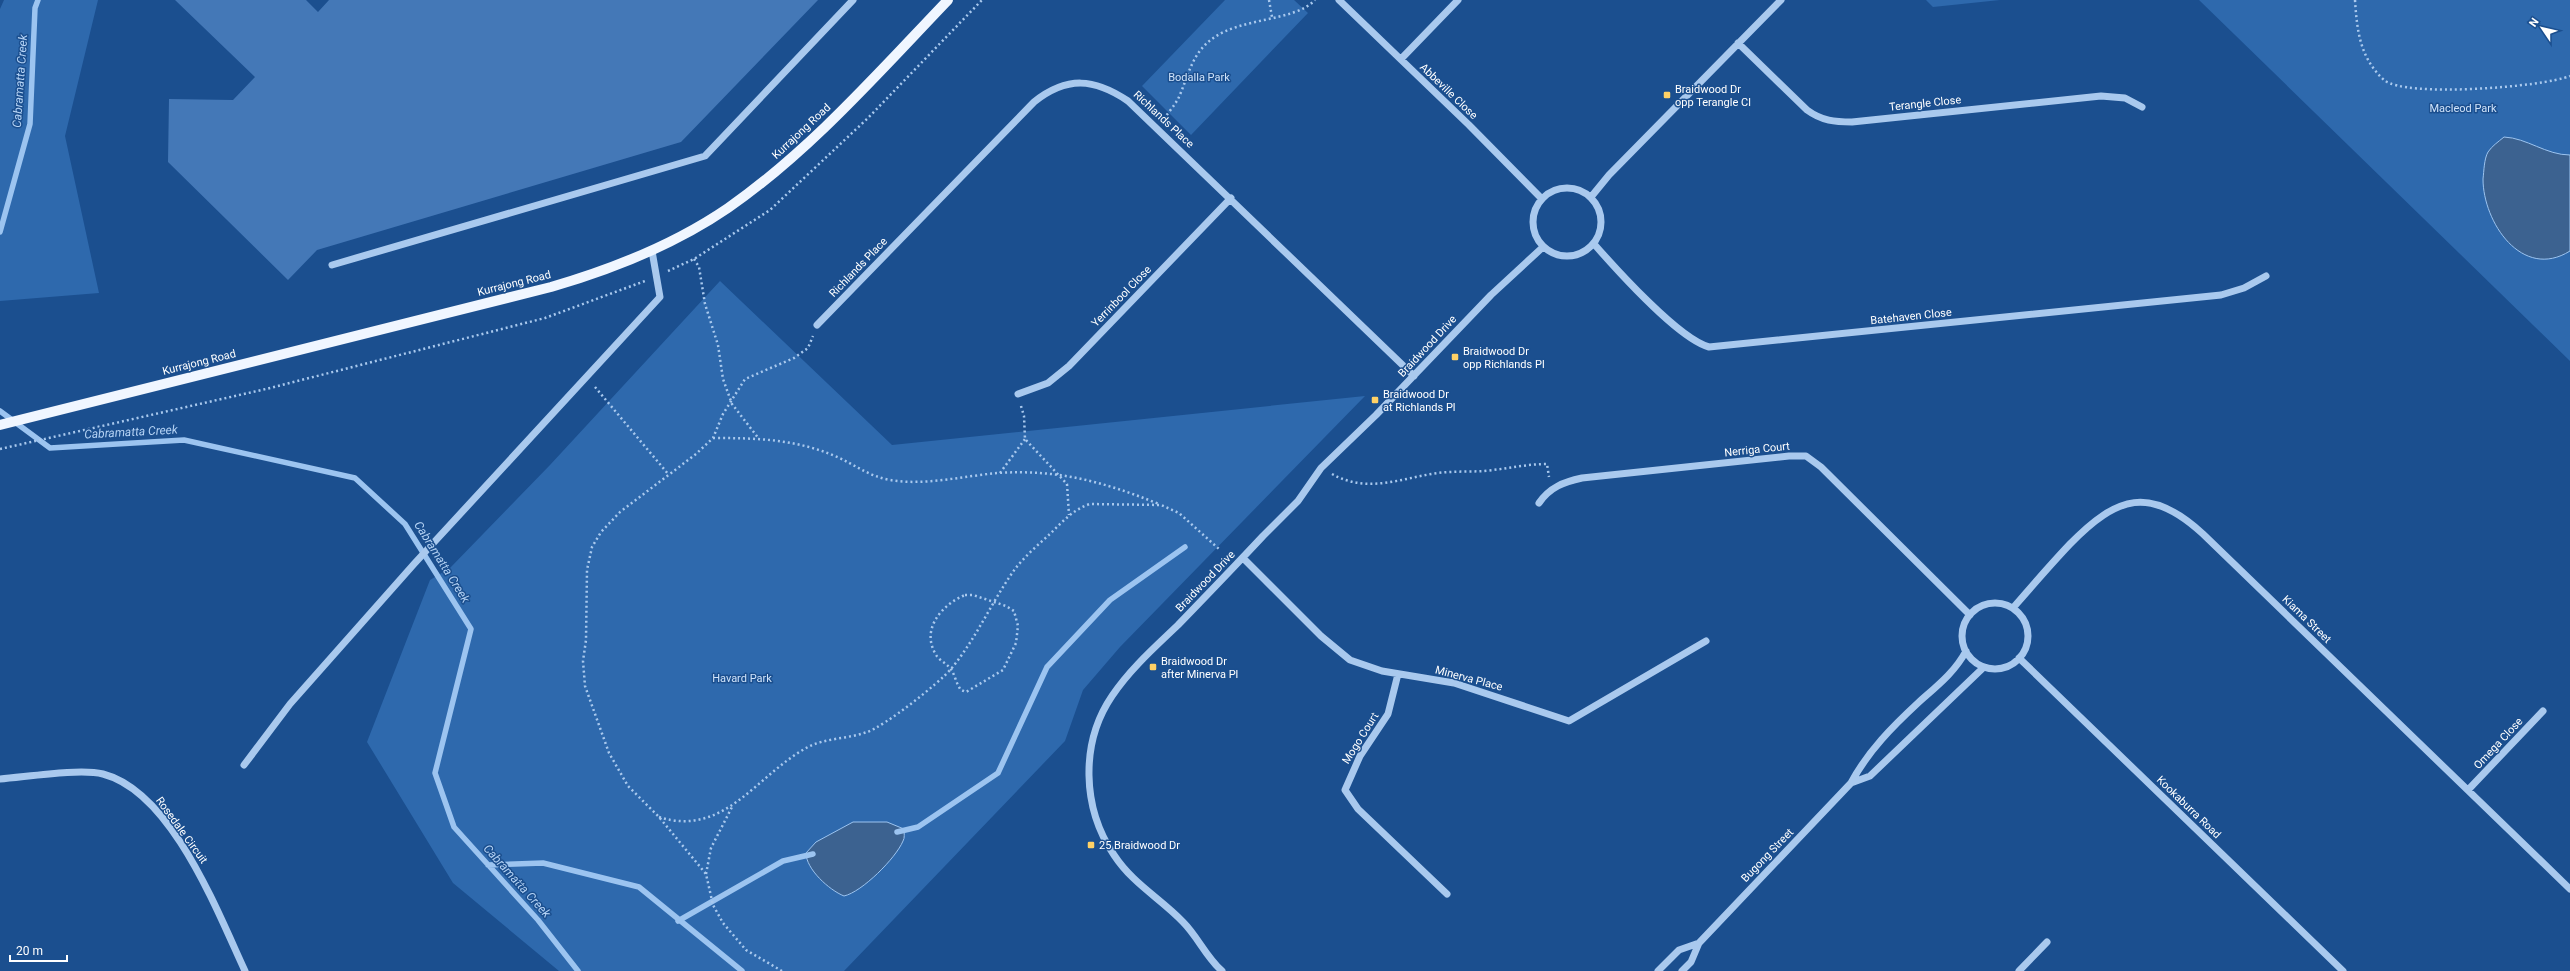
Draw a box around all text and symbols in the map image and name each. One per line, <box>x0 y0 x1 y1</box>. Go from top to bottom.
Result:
north arrow <box>2522 8 2562 48</box>
text: N <box>2527 15 2542 29</box>
water label: Cabramatta Creek <box>10 33 30 128</box>
street label: Abbeville Close <box>1417 61 1480 122</box>
park label: Bodalla Park <box>1168 71 1230 84</box>
place label: Braidwood Dr opp Terangle Cl <box>1675 83 1751 109</box>
street label: Richlands Place <box>1131 88 1197 151</box>
marker: Braidwood Dr opp Terangle Cl <box>1662 90 1672 100</box>
street label: Terangle Close <box>1888 93 1962 114</box>
street label: Kurrajong Road <box>769 101 833 162</box>
park label: Macleod Park <box>2429 102 2497 115</box>
street label: Richlands Place <box>827 235 890 300</box>
street label: Yerrinbool Close <box>1089 263 1154 330</box>
street label: Kurrajong Road <box>476 268 552 299</box>
street label: Batehaven Close <box>1870 306 1953 327</box>
street label: Braidwood Drive <box>1395 313 1459 380</box>
place label: Braidwood Dr opp Richlands Pl <box>1463 345 1545 371</box>
street label: Kurrajong Road <box>161 347 237 378</box>
marker: Braidwood Dr opp Richlands Pl <box>1450 352 1460 362</box>
place label: Braidwood Dr at Richlands Pl <box>1383 388 1456 414</box>
marker: Braidwood Dr at Richlands Pl <box>1370 395 1380 405</box>
water label: Cabramatta Creek <box>84 423 179 441</box>
street label: Nerriga Court <box>1724 440 1791 459</box>
water label: Cabramatta Creek <box>411 519 473 606</box>
street label: Braidwood Drive <box>1173 548 1238 615</box>
street label: Kiama Street <box>2279 593 2334 646</box>
place label: Braidwood Dr after Minerva Pl <box>1161 655 1238 681</box>
marker: Braidwood Dr after Minerva Pl <box>1148 662 1158 672</box>
street label: Minerva Place <box>1434 663 1504 694</box>
park label: Havard Park <box>712 672 772 685</box>
street label: Mogo Court <box>1340 710 1382 766</box>
street label: Omega Close <box>2471 715 2526 772</box>
street label: Kookaburra Road <box>2154 773 2223 841</box>
street label: Rosedale Circuit <box>153 794 210 867</box>
street label: Bugong Street <box>1739 826 1796 885</box>
place label: 25 Braidwood Dr <box>1099 839 1180 852</box>
marker: 25 Braidwood Dr <box>1086 840 1096 850</box>
water label: Cabramatta Creek <box>480 842 554 921</box>
scale bar <box>10 937 67 963</box>
text: 20 m <box>16 944 43 958</box>

